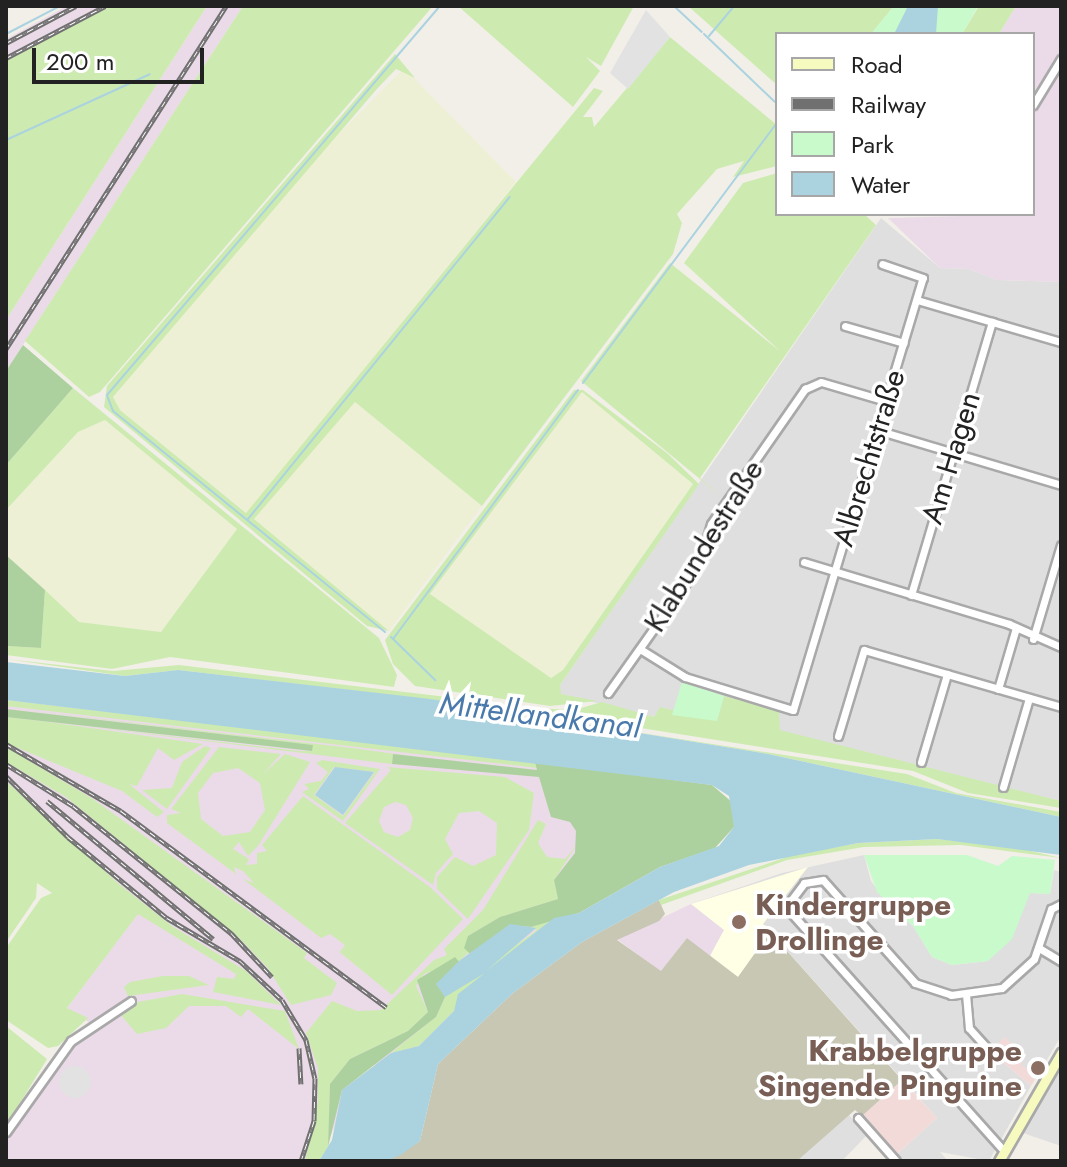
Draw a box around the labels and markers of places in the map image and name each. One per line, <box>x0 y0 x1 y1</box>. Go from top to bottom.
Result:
place label: Kindergruppe Drollinge <box>755 887 951 958</box>
marker: Kindergruppe Drollinge <box>730 913 748 931</box>
place label: Krabbelgruppe Singende Pinguine <box>758 1033 1022 1104</box>
marker: Krabbelgruppe Singende Pinguine <box>1029 1059 1047 1077</box>

